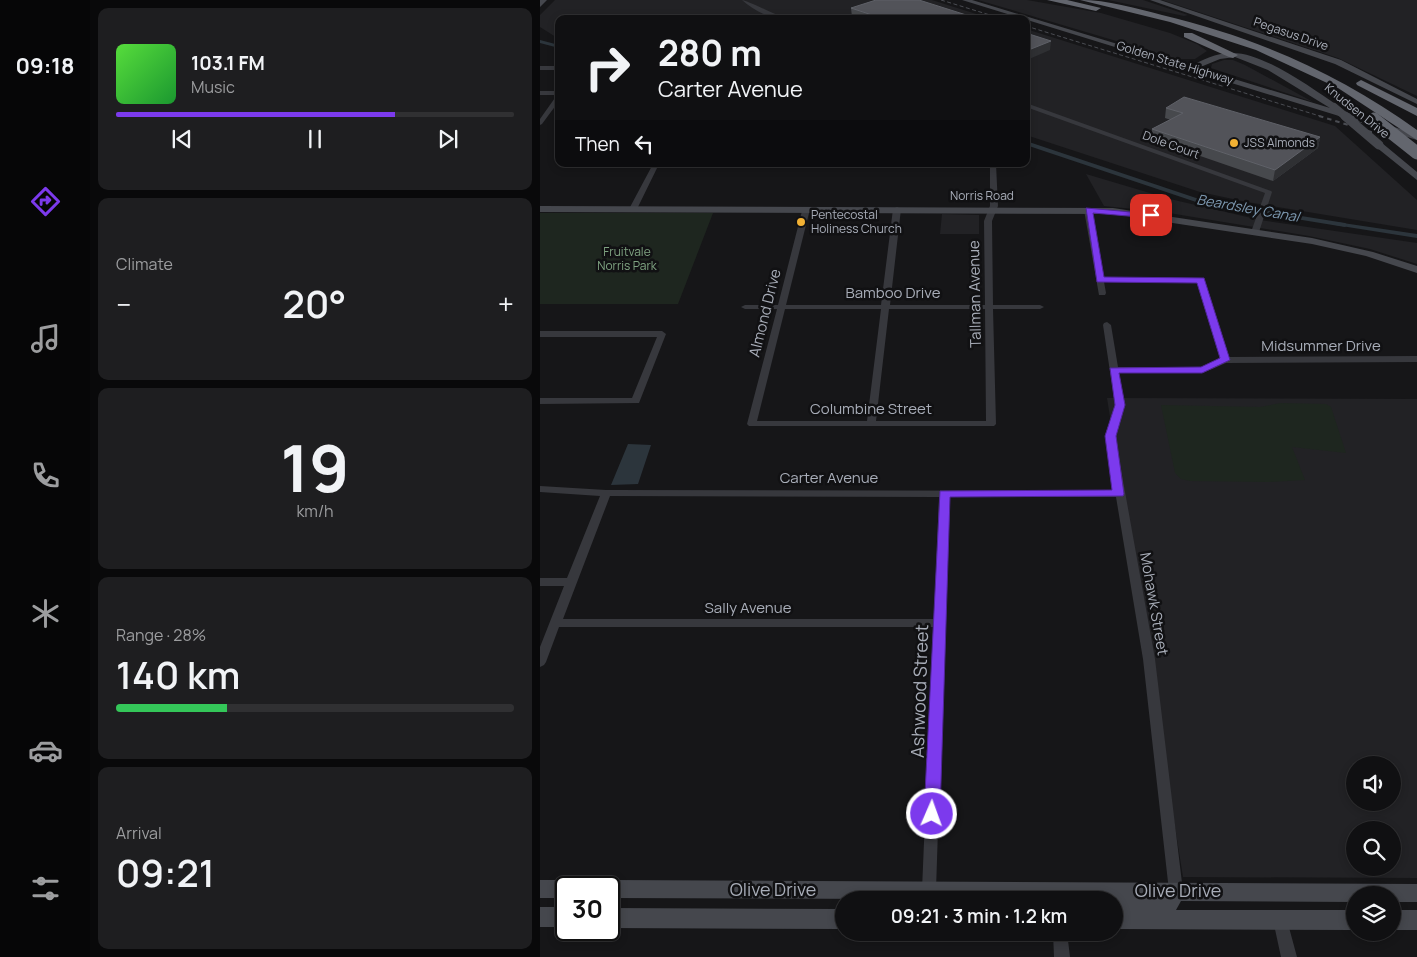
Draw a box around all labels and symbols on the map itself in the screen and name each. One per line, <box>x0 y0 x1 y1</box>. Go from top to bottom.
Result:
street label: Pegasus Drive <box>1251 13 1331 54</box>
street label: Golden State Highway <box>1115 37 1236 89</box>
street label: Knudsen Drive <box>1321 79 1393 142</box>
street label: Dole Court <box>1140 126 1202 163</box>
place label: JSS Almonds <box>1244 134 1315 151</box>
marker: JSS Almonds <box>1228 137 1240 149</box>
street label: Norris Road <box>950 187 1014 204</box>
water label: Beardsley Canal <box>1195 189 1302 226</box>
pin <box>1130 194 1172 236</box>
place label: Pentecostal Holiness Church <box>811 206 902 237</box>
marker: Pentecostal Holiness Church <box>795 216 807 228</box>
street label: Tallman Avenue <box>963 240 986 348</box>
park label: Fruitvale Norris Park <box>597 243 658 274</box>
street label: Almond Drive <box>743 266 786 359</box>
street label: Bamboo Drive <box>846 282 941 303</box>
street label: Midsummer Drive <box>1261 335 1381 356</box>
street label: Columbine Street <box>810 398 932 419</box>
street label: Carter Avenue <box>780 467 879 488</box>
street label: Mohawk Street <box>1135 551 1174 657</box>
street label: Sally Avenue <box>705 597 792 618</box>
street label: Ashwood Street <box>905 624 933 758</box>
position arrow <box>905 787 957 839</box>
speed limit sign: 30 <box>555 876 620 941</box>
street label: Olive Drive <box>730 877 816 901</box>
street label: Olive Drive <box>1135 878 1221 902</box>

